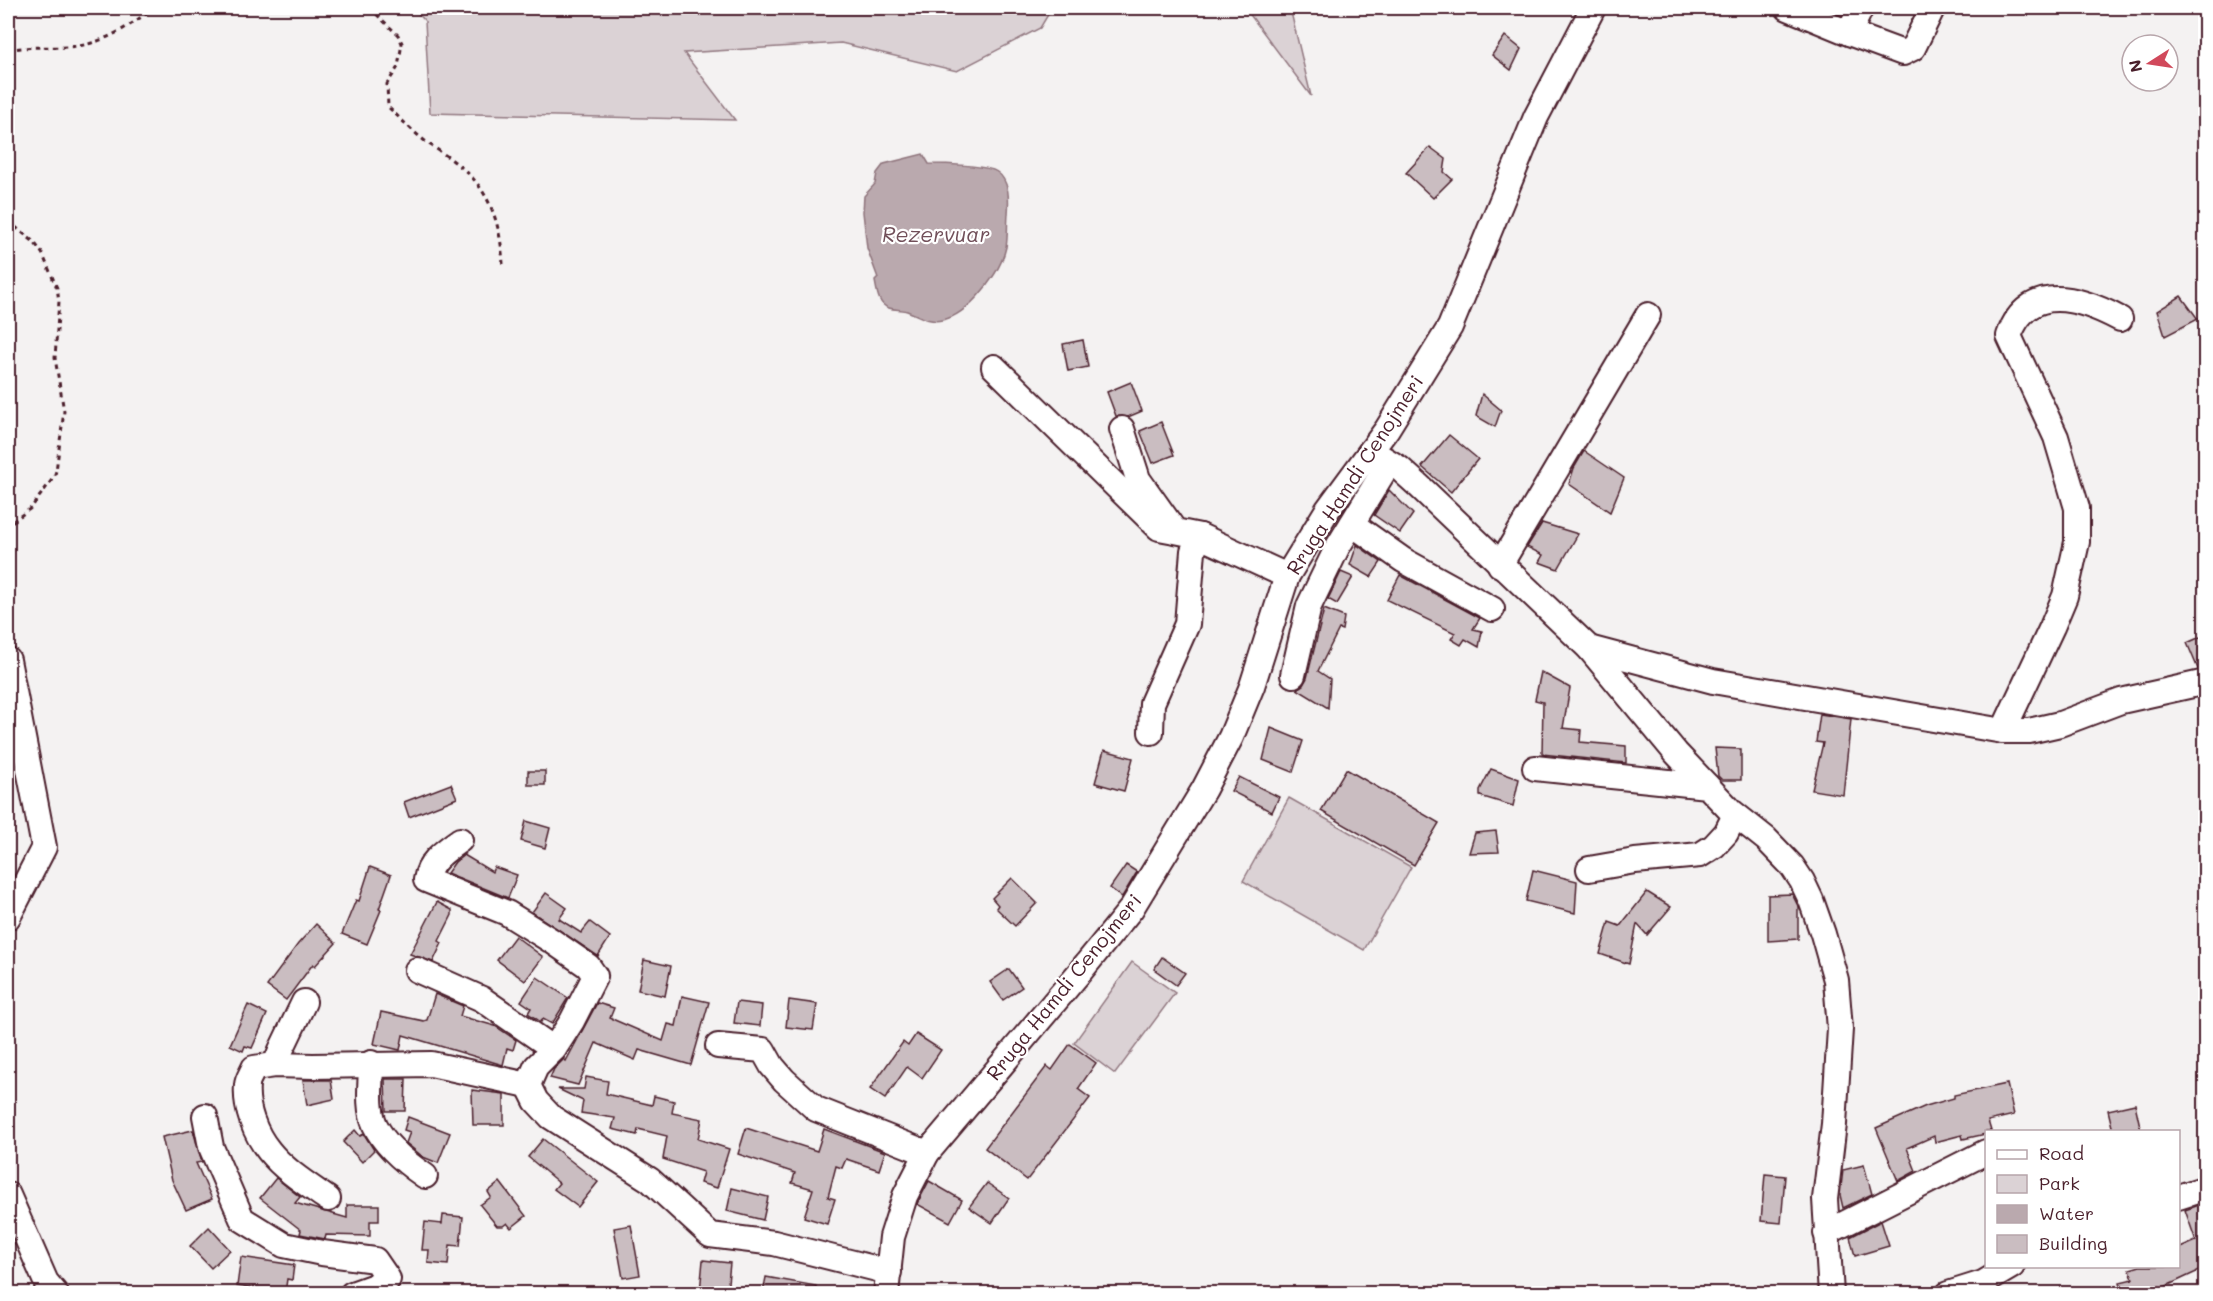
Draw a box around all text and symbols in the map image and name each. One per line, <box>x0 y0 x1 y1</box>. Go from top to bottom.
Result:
north arrow <box>2120 33 2180 93</box>
text: N <box>2123 58 2146 74</box>
water label: Rezervuar <box>882 220 990 247</box>
street label: Rruga Hamdi Cenojmeri <box>1280 370 1428 579</box>
street label: Rruga Hamdi Cenojmeri <box>980 888 1147 1085</box>
legend <box>1985 1130 2180 1268</box>
text: Road <box>2039 1141 2084 1165</box>
text: Park <box>2039 1171 2080 1195</box>
text: Water <box>2039 1201 2094 1225</box>
text: Building <box>2039 1231 2107 1255</box>

